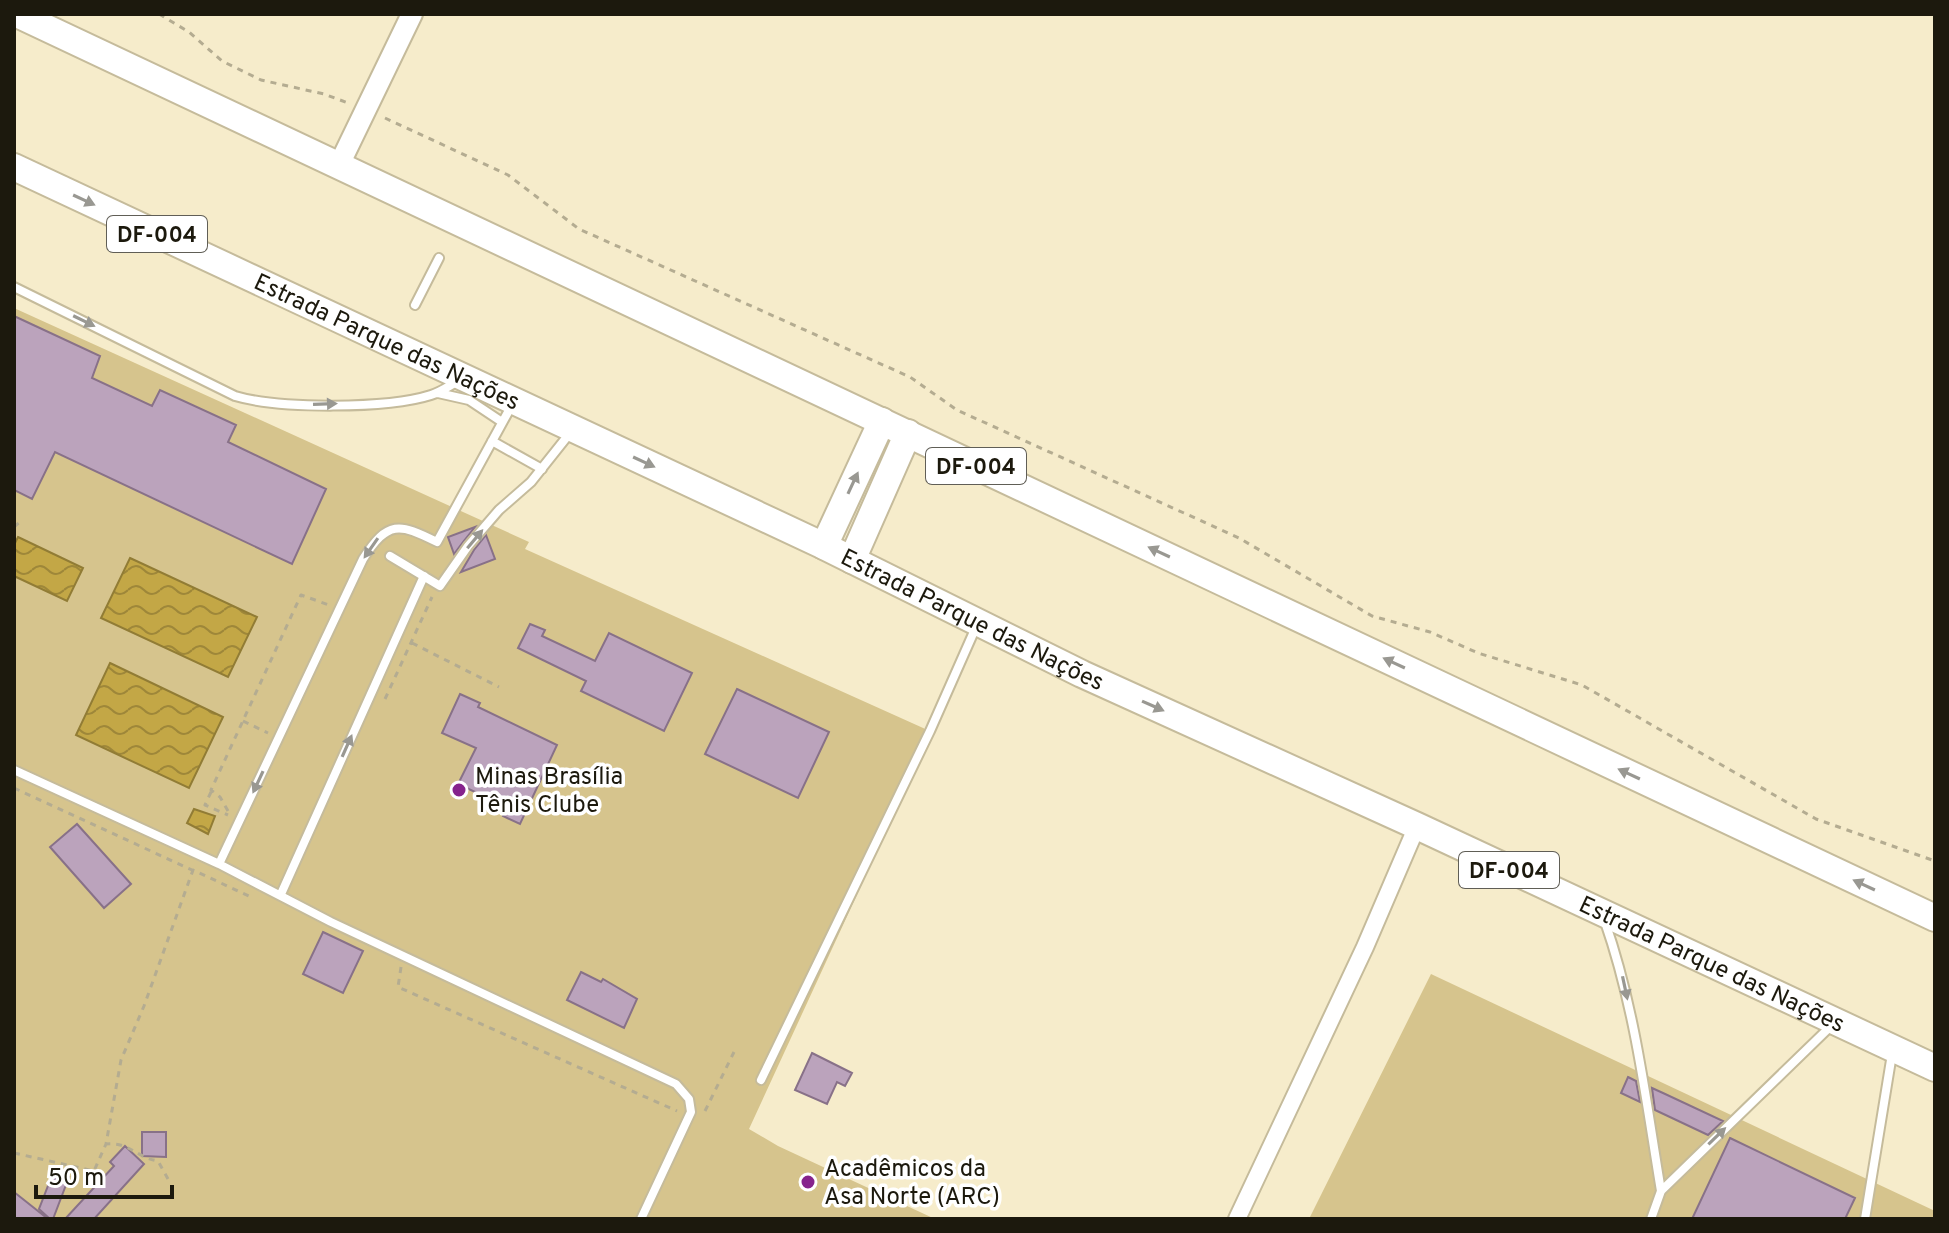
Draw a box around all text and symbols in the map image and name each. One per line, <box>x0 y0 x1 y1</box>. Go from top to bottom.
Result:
one-way arrow <box>73 193 96 207</box>
road number: DF-004 <box>107 216 207 252</box>
street label: Estrada Parque das Nações <box>249 268 524 418</box>
one-way arrow <box>72 314 95 328</box>
one-way arrow <box>313 398 338 411</box>
road number: DF-004 <box>926 448 1026 484</box>
one-way arrow <box>632 455 655 469</box>
one-way arrow <box>846 472 860 495</box>
one-way arrow <box>466 529 482 549</box>
one-way arrow <box>364 538 379 559</box>
street label: Estrada Parque das Nações <box>835 544 1108 699</box>
one-way arrow <box>1147 545 1171 559</box>
one-way arrow <box>1383 656 1406 670</box>
one-way arrow <box>1141 699 1164 713</box>
one-way arrow <box>340 735 354 758</box>
place label: Minas Brasília Tênis Clube <box>475 763 623 821</box>
one-way arrow <box>1618 767 1641 781</box>
one-way arrow <box>251 771 265 794</box>
marker: Minas Brasília Tênis Clube <box>450 781 468 799</box>
road number: DF-004 <box>1459 852 1559 888</box>
one-way arrow <box>1853 878 1876 892</box>
street label: Estrada Parque das Nações <box>1574 891 1849 1041</box>
one-way arrow <box>1619 976 1632 1001</box>
one-way arrow <box>1707 1127 1726 1146</box>
scale bar <box>36 1149 172 1199</box>
place label: Acadêmicos da Asa Norte (ARC) <box>824 1155 1000 1213</box>
text: 50 m <box>48 1164 104 1194</box>
marker: Acadêmicos da Asa Norte (ARC) <box>799 1173 817 1191</box>

